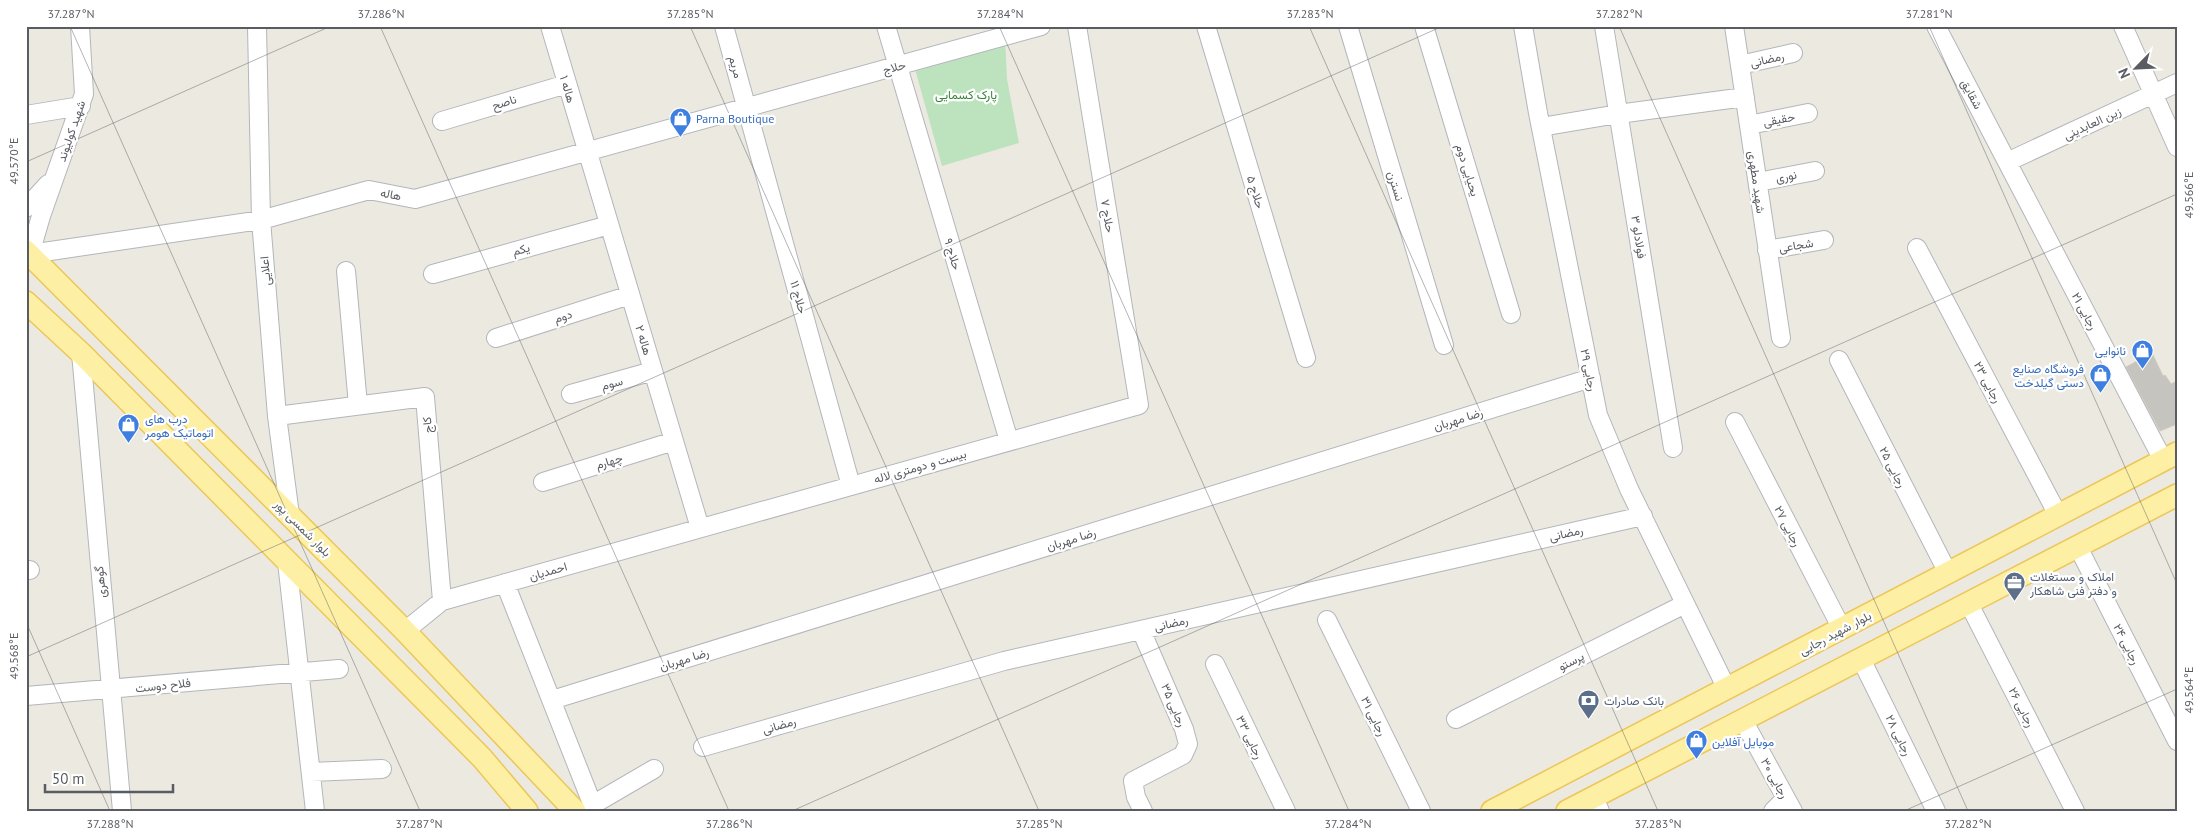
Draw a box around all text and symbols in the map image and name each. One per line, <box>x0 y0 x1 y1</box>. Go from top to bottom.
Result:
text: 37.287°N <box>47 6 95 21</box>
text: 37.286°N <box>357 6 405 21</box>
text: 37.285°N <box>666 6 714 21</box>
text: 37.284°N <box>976 6 1024 21</box>
text: 37.283°N <box>1286 6 1334 21</box>
text: 37.282°N <box>1595 6 1643 21</box>
text: 37.281°N <box>1905 6 1953 21</box>
north arrow <box>2110 42 2160 92</box>
street label: رمضانی <box>1749 48 1786 71</box>
street label: مریم <box>725 54 746 80</box>
street label: حلاج <box>881 57 908 79</box>
text: N <box>2114 65 2134 81</box>
street label: هاله ۱ <box>557 73 579 105</box>
street label: شقایق <box>1957 77 1986 112</box>
park label: پارک کسمایی <box>935 87 997 103</box>
street label: ناصح <box>490 91 519 115</box>
street label: شهید کولیوند <box>54 98 89 164</box>
street label: زین العابدینی <box>2061 103 2124 144</box>
shop icon: Parna Boutique <box>668 106 692 137</box>
street label: حقیقی <box>1762 109 1796 130</box>
place label: Parna Boutique <box>696 111 774 126</box>
text: 49.570°E <box>6 138 21 184</box>
street label: یحیایی دوم <box>1452 142 1483 199</box>
street label: شهید مطهری <box>1744 150 1769 214</box>
street label: نوری <box>1774 167 1798 186</box>
street label: نسترن <box>1383 169 1408 203</box>
text: 49.566°E <box>2181 172 2196 218</box>
street label: حلاج ۵ <box>1242 174 1268 211</box>
street label: هاله <box>379 185 403 203</box>
street label: حلاج ۷ <box>1096 198 1118 234</box>
street label: فولادلو ۳ <box>1627 214 1650 260</box>
street label: شجاعی <box>1778 235 1815 256</box>
street label: حلاج ۹ <box>939 236 965 272</box>
street label: یکم <box>511 239 532 260</box>
street label: اعلایی <box>256 256 275 286</box>
street label: حلاج ۱۱ <box>785 279 811 316</box>
street label: رجایی ۲۱ <box>2068 290 2101 333</box>
street label: دوم <box>552 306 575 327</box>
street label: هاله ۲ <box>632 323 656 357</box>
shop icon: نانوایی <box>2130 338 2154 369</box>
place label: نانوایی <box>2095 343 2126 359</box>
street label: رجایی ۲۹ <box>1577 348 1600 393</box>
street label: رجایی ۲۳ <box>1970 359 2005 406</box>
place label: فروشگاه صنایع دستی گیلدخت <box>2012 361 2084 391</box>
shop icon: فروشگاه صنایع دستی گیلدخت <box>2088 363 2112 394</box>
street label: سوم <box>599 373 625 394</box>
street label: رضا مهربان <box>1431 404 1485 435</box>
place label: درب های اتوماتیک هومر <box>144 411 214 441</box>
shop icon: درب های اتوماتیک هومر <box>117 413 141 444</box>
street label: کاج <box>419 416 437 434</box>
street label: رجایی ۲۵ <box>1875 444 1910 491</box>
street label: بیست و دومتری لاله <box>872 446 968 487</box>
street label: چهارم <box>594 450 625 473</box>
street label: بلوار شمسی پور <box>270 496 334 560</box>
street label: رجایی ۲۷ <box>1770 503 1805 550</box>
street label: رمضانی <box>1548 522 1585 545</box>
street label: رضا مهربان <box>1044 524 1098 555</box>
street label: احمدیان <box>527 558 569 584</box>
street label: گوهری <box>91 565 110 599</box>
place label: املاک و مستغلات و دفتر فنی شاهکار <box>2029 569 2117 599</box>
office icon: املاک و مستغلات و دفتر فنی شاهکار <box>2002 571 2026 602</box>
street label: بلوار شهید رجایی <box>1796 608 1874 659</box>
street label: رمضانی <box>1153 612 1190 635</box>
street label: رجایی ۲۴ <box>2109 621 2144 667</box>
text: 49.568°E <box>6 633 21 679</box>
street label: رضا مهربان <box>657 644 711 675</box>
street label: پرستو <box>1556 648 1587 675</box>
text: 49.564°E <box>2181 667 2196 713</box>
street label: فلاح دوست <box>135 675 192 697</box>
street label: رجایی ۳۵ <box>1157 681 1190 729</box>
street label: رجایی ۲۶ <box>2005 685 2038 730</box>
bank icon: بانک صادرات <box>1576 688 1600 719</box>
place label: بانک صادرات <box>1604 693 1664 709</box>
street label: رجایی ۳۱ <box>1357 694 1390 739</box>
street label: رجایی ۲۸ <box>1882 712 1915 759</box>
street label: رمضانی <box>760 713 798 738</box>
street label: رجایی ۳۳ <box>1232 713 1267 762</box>
shop icon: موبایل آفلاین <box>1684 729 1708 760</box>
place label: موبایل آفلاین <box>1712 734 1774 750</box>
street label: رجایی ۳۰ <box>1757 755 1792 801</box>
scale bar <box>45 762 172 794</box>
text: 50 m <box>52 769 85 788</box>
text: 37.288°N <box>86 816 134 831</box>
text: 37.287°N <box>395 816 443 831</box>
text: 37.286°N <box>705 816 753 831</box>
text: 37.285°N <box>1015 816 1063 831</box>
text: 37.284°N <box>1324 816 1372 831</box>
text: 37.283°N <box>1634 816 1682 831</box>
text: 37.282°N <box>1944 816 1992 831</box>

